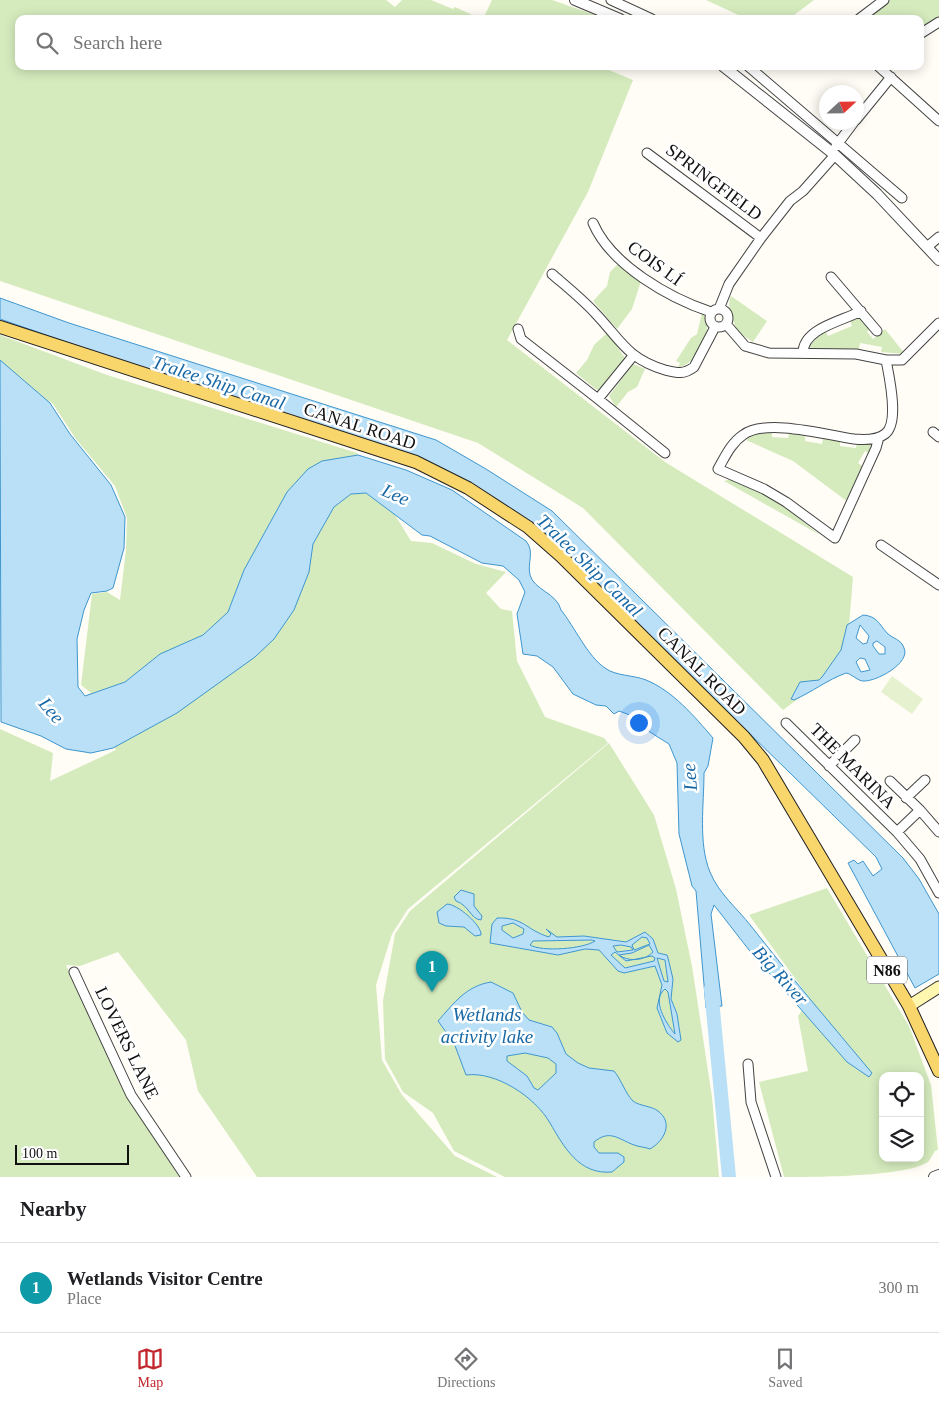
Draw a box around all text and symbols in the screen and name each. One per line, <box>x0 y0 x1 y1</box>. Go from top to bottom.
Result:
search box <box>15 15 924 70</box>
icon: search <box>33 29 61 57</box>
text: Search here <box>73 32 162 53</box>
north arrow <box>819 85 864 130</box>
street label: SPRINGFIELD <box>662 139 766 225</box>
street label: COIS LÍ <box>624 236 687 289</box>
water label: Tralee Ship Canal <box>150 351 288 414</box>
street label: CANAL ROAD <box>301 398 419 454</box>
water label: Lee <box>378 479 413 510</box>
water label: Tralee Ship Canal <box>533 510 647 621</box>
street label: CANAL ROAD <box>654 623 750 719</box>
water label: Lee <box>34 692 68 728</box>
your location <box>626 710 652 736</box>
street label: THE MARINA <box>806 719 900 813</box>
water label: Lee <box>678 763 701 792</box>
water label: Big River <box>749 941 813 1010</box>
pin: 1 <box>416 951 448 992</box>
road number: N86 <box>867 956 907 984</box>
street label: LOVERS LANE <box>91 984 163 1102</box>
water label: Wetlands activity lake <box>441 1004 533 1047</box>
map controls <box>879 1072 924 1162</box>
button: locate <box>879 1072 924 1117</box>
button: layers <box>879 1117 924 1162</box>
scale bar <box>15 1142 129 1165</box>
text: 100 m <box>22 1146 57 1161</box>
text: Nearby <box>20 1197 87 1221</box>
text: Wetlands Visitor Centre <box>67 1268 263 1289</box>
text: 1 <box>32 1279 40 1296</box>
text: 300 m <box>879 1279 919 1296</box>
text: Place <box>67 1290 102 1307</box>
tab: Map <box>136 1345 164 1391</box>
tab: Directions <box>437 1345 496 1391</box>
tab: Saved <box>768 1345 803 1391</box>

